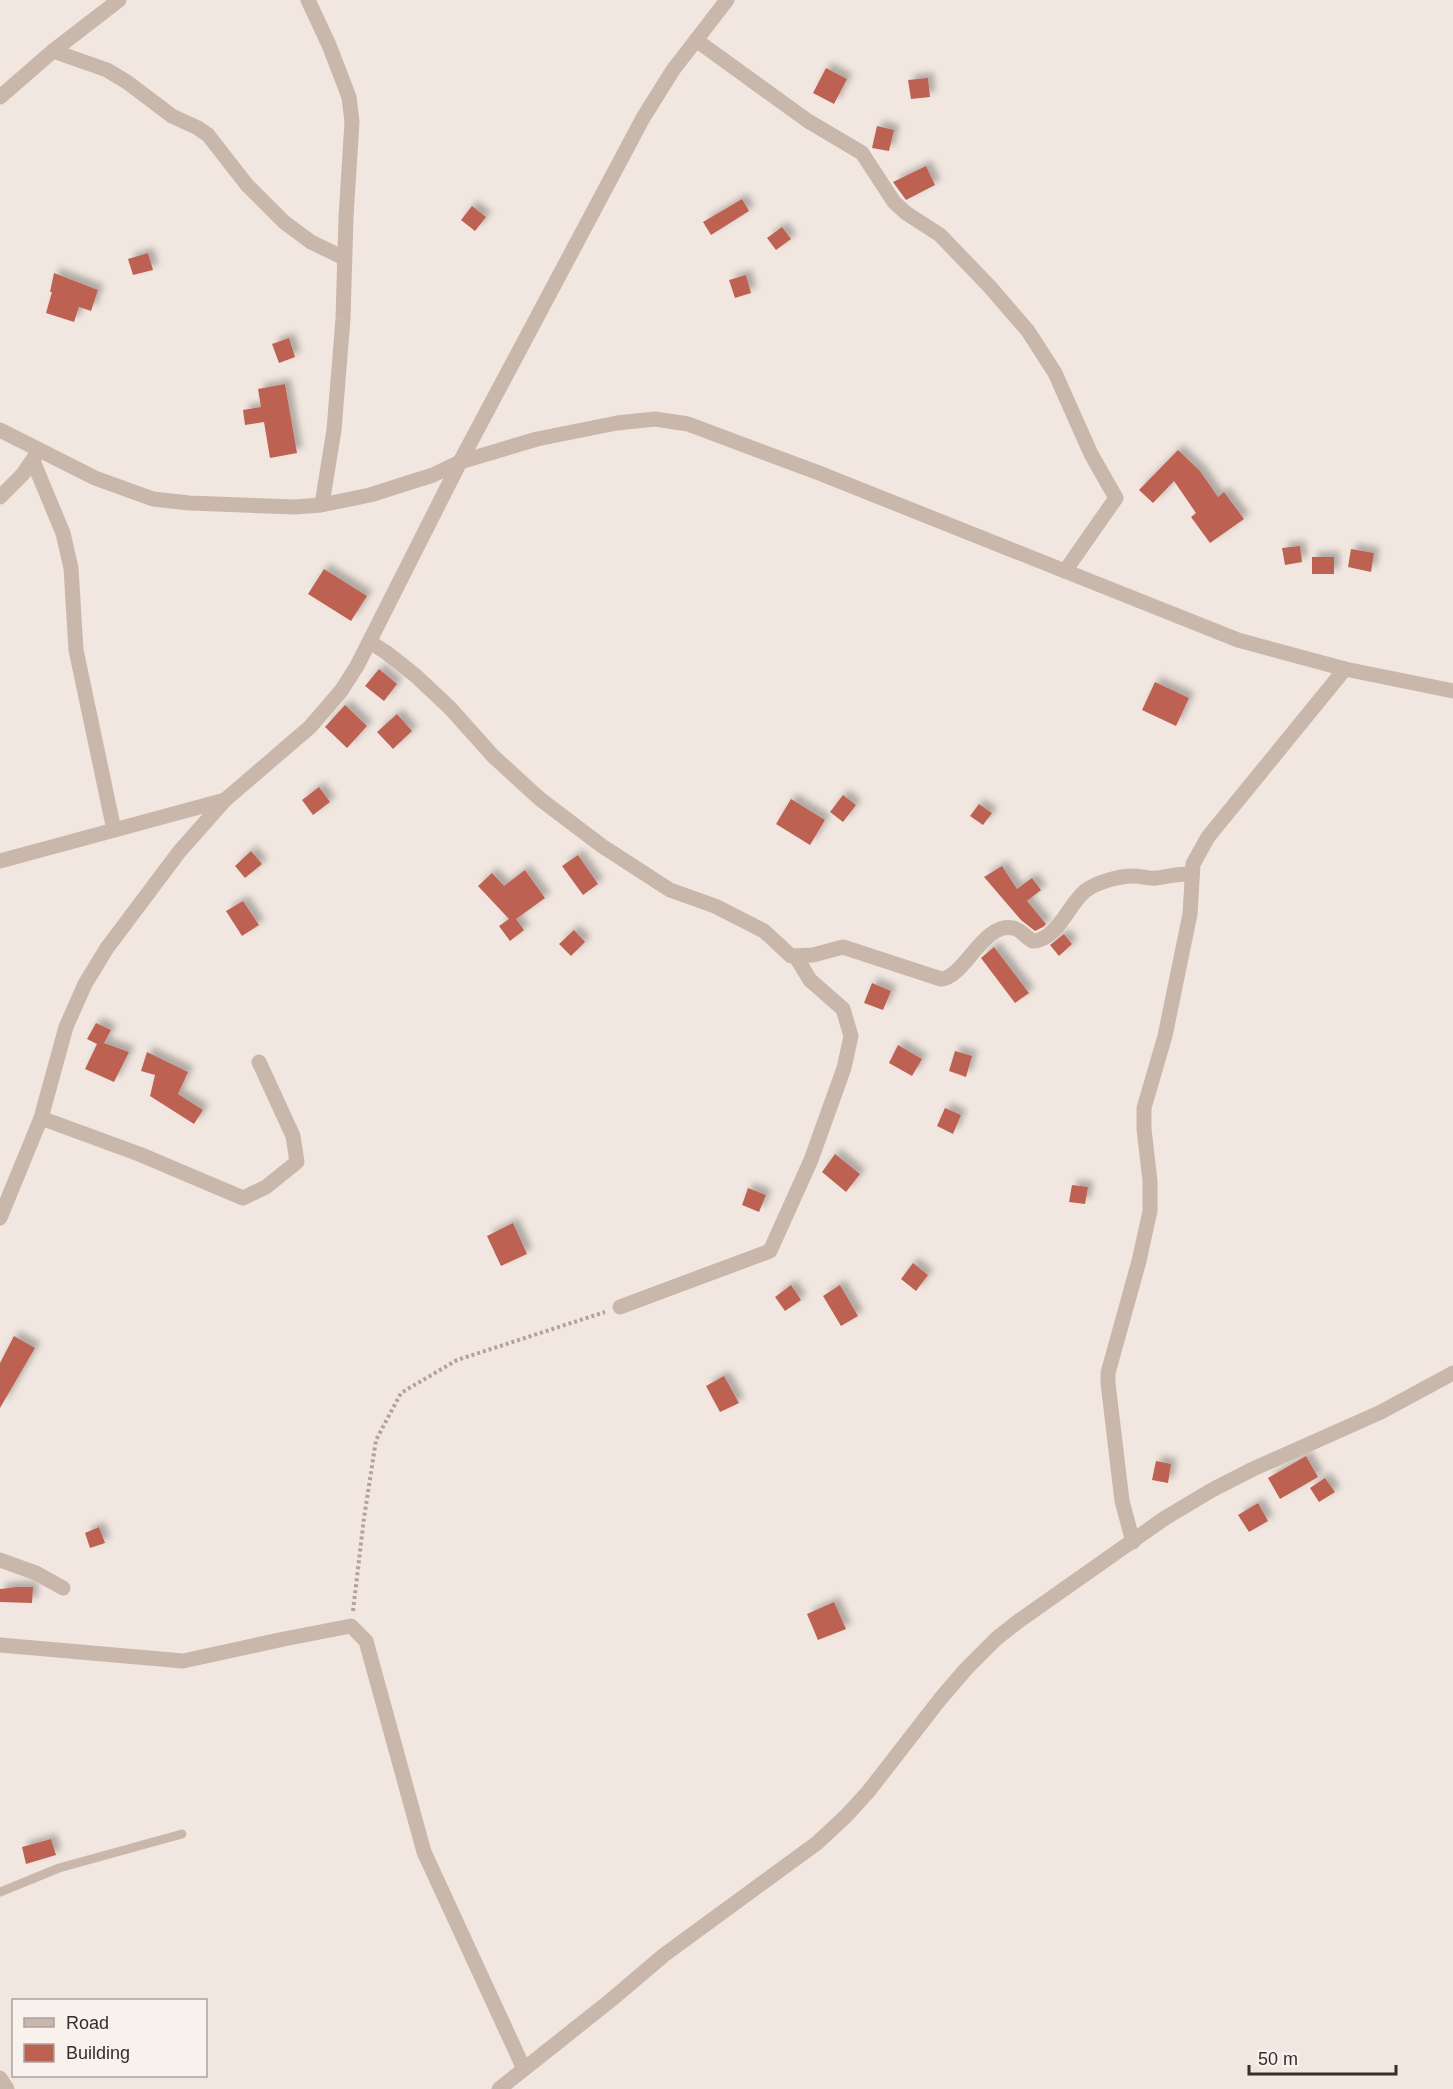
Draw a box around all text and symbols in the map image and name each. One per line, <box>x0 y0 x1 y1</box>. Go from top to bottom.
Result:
legend <box>12 1999 207 2077</box>
text: Road <box>66 2013 109 2033</box>
scale bar <box>1249 2038 1396 2076</box>
text: Building <box>66 2043 130 2063</box>
text: 50 m <box>1258 2049 1298 2069</box>

